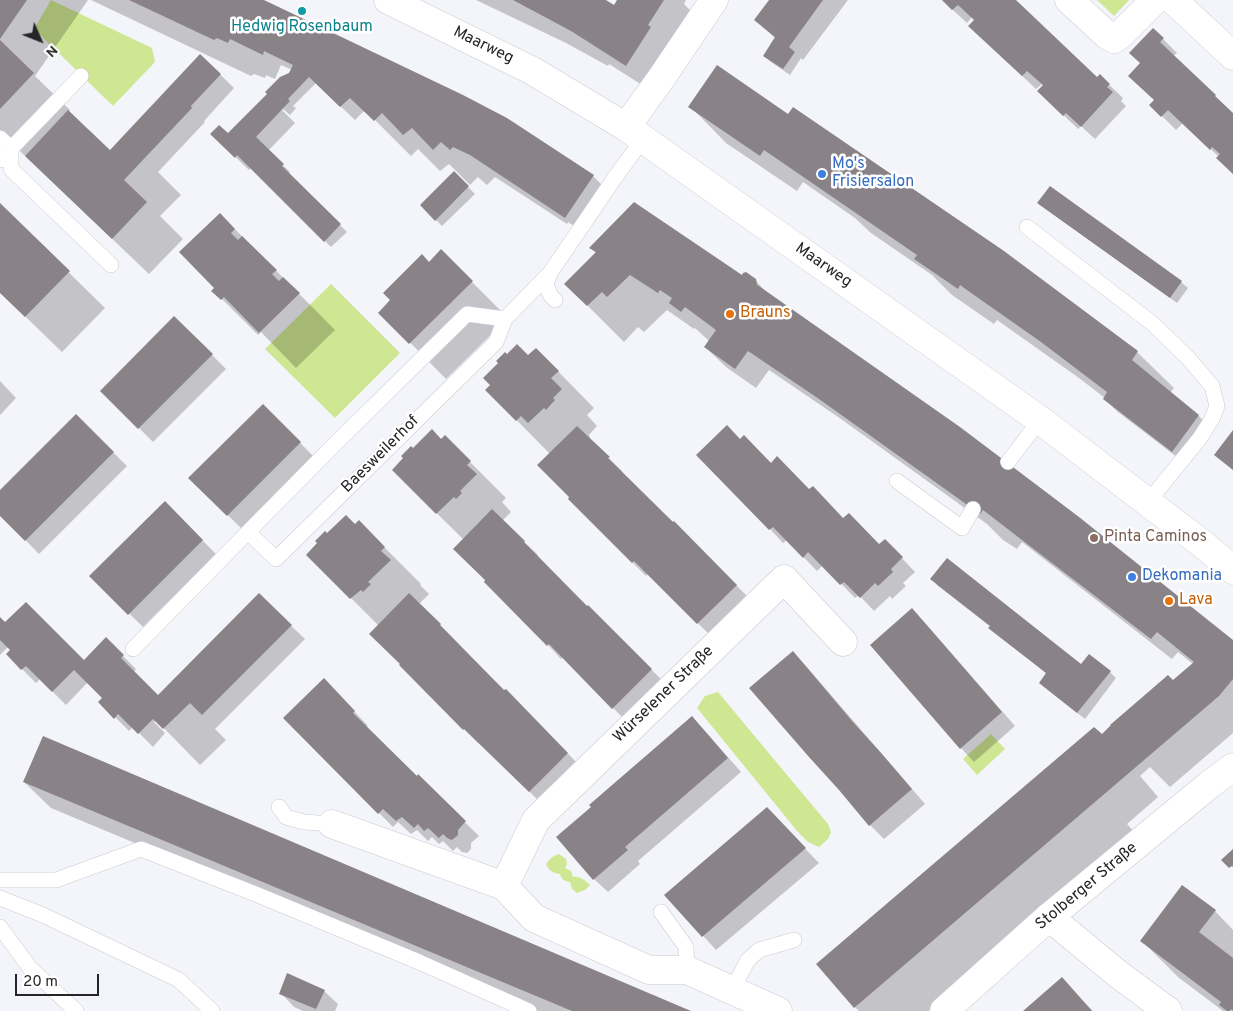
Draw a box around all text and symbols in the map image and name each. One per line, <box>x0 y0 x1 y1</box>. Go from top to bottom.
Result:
marker: Hedwig Rosenbaum <box>296 5 308 17</box>
north arrow <box>15 15 65 65</box>
place label: Hedwig Rosenbaum <box>231 18 373 38</box>
street label: Maarweg <box>450 23 516 69</box>
text: N <box>42 41 61 60</box>
place label: Mo's Frisiersalon <box>832 155 914 193</box>
marker: Mo's Frisiersalon <box>816 168 828 180</box>
street label: Maarweg <box>791 240 855 292</box>
place label: Brauns <box>740 304 790 324</box>
marker: Brauns <box>724 308 736 320</box>
street label: Baesweilerhof <box>338 412 424 498</box>
place label: Pinta Caminos <box>1104 528 1207 548</box>
marker: Pinta Caminos <box>1088 532 1100 544</box>
place label: Dekomania <box>1142 567 1222 587</box>
marker: Dekomania <box>1126 571 1138 583</box>
place label: Lava <box>1179 591 1213 611</box>
marker: Lava <box>1163 595 1175 607</box>
street label: Würselener Straße <box>610 642 718 748</box>
street label: Stolberger Straße <box>1032 839 1142 935</box>
scale bar <box>18 964 101 996</box>
text: 20 m <box>23 973 58 992</box>

